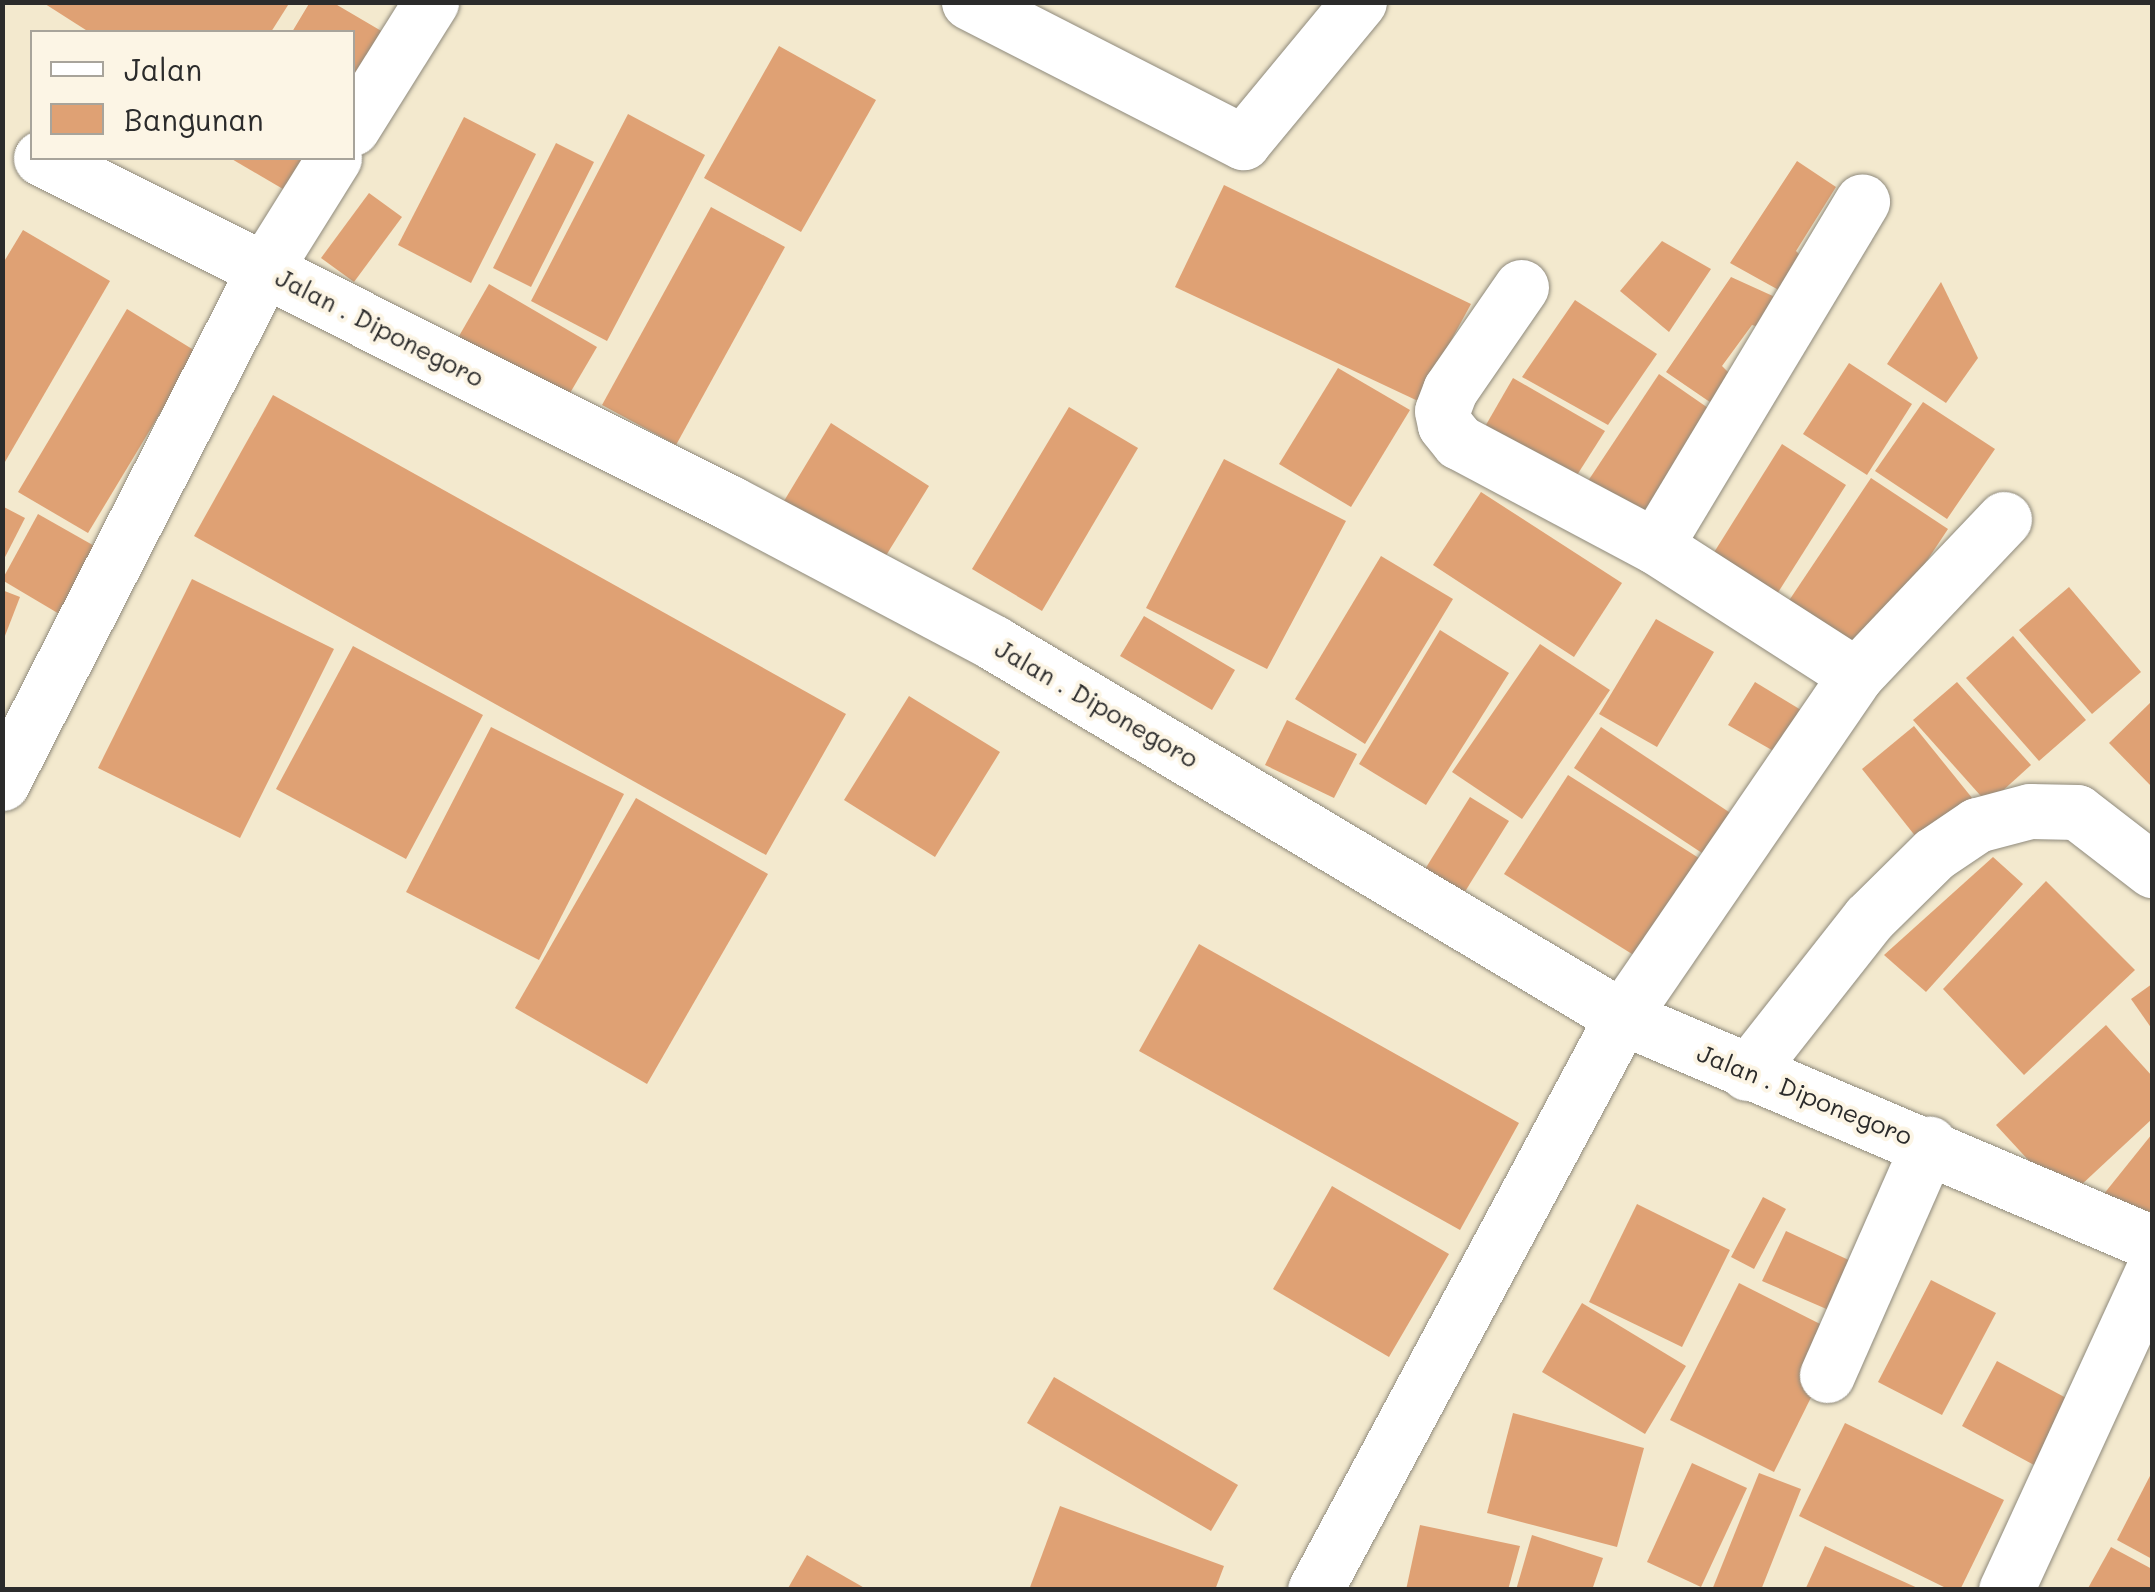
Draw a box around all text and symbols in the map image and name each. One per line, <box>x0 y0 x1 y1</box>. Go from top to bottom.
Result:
legend <box>30 30 355 160</box>
text: Jalan <box>124 49 202 89</box>
text: Bangunan <box>124 99 264 139</box>
street label: Jalan . Diponegoro <box>271 262 489 392</box>
street label: Jalan . Diponegoro <box>990 633 1204 773</box>
street label: Jalan . Diponegoro <box>1693 1037 1917 1151</box>

